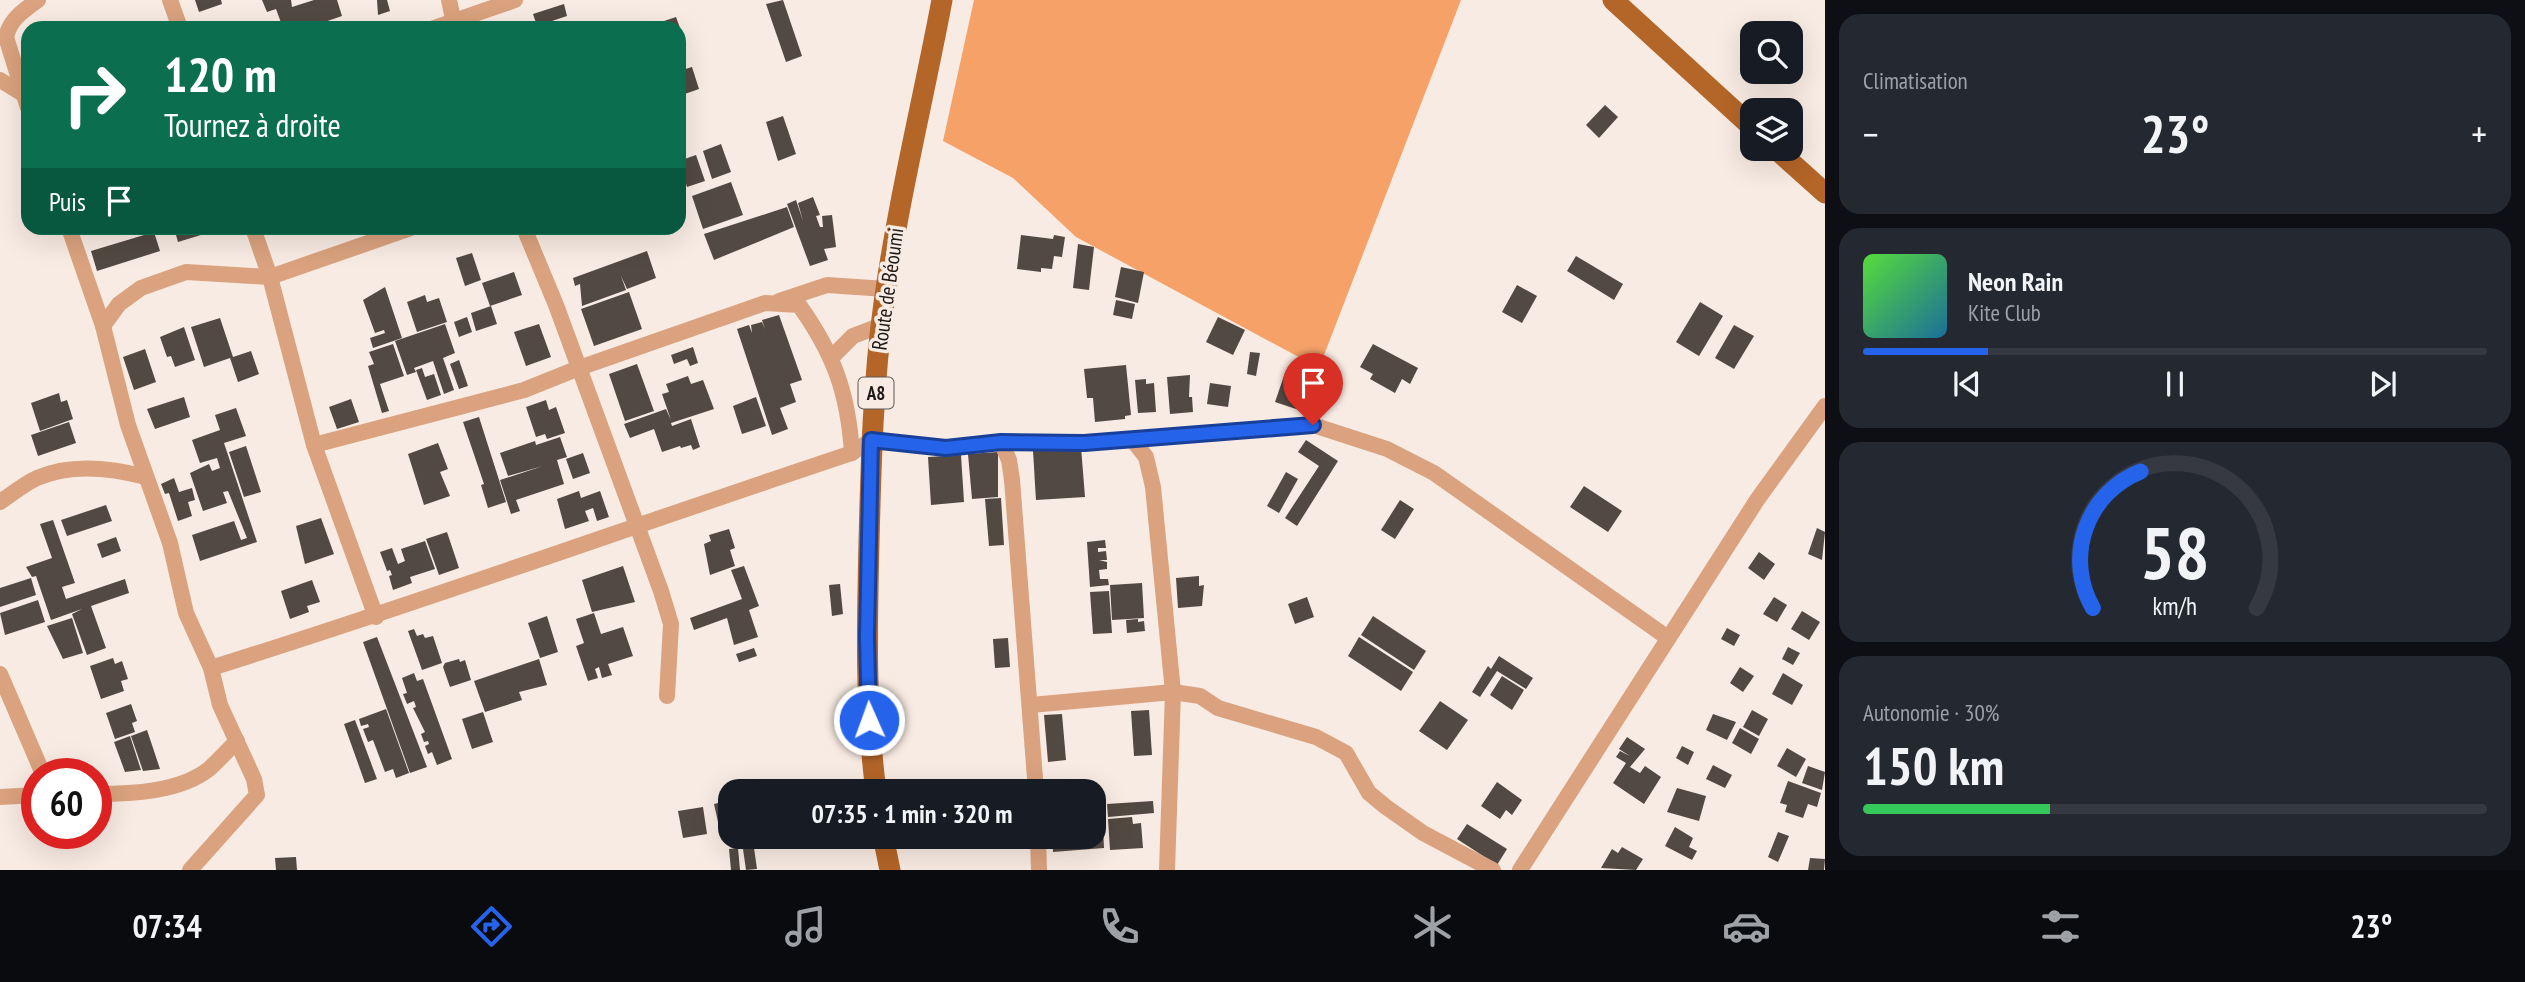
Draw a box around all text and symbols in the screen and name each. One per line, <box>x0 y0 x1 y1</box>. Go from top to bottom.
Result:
map controls <box>1740 21 1803 161</box>
button: search <box>1740 21 1803 84</box>
text: 120 m <box>164 42 277 106</box>
icon: right <box>49 49 140 140</box>
text: Climatisation <box>1863 66 1968 95</box>
button: layers <box>1740 98 1803 161</box>
text: 23° <box>2141 100 2209 167</box>
text: Tournez à droite <box>164 104 341 146</box>
text: − <box>1863 109 1879 158</box>
text: + <box>2471 109 2487 158</box>
icon: arrive <box>100 182 138 220</box>
text: Puis <box>49 185 86 218</box>
street label: Route de Béoumi <box>866 226 909 352</box>
text: Neon Rain <box>1968 265 2063 298</box>
text: Kite Club <box>1968 298 2041 327</box>
pin <box>1283 353 1343 425</box>
icon: arrive <box>1294 364 1332 402</box>
icon: previous <box>1948 365 1986 403</box>
icon: pause <box>2156 365 2194 403</box>
icon: next <box>2364 365 2402 403</box>
road number: A8 <box>858 378 894 408</box>
text: 58 <box>2140 504 2210 598</box>
text: km/h <box>2153 590 2197 622</box>
position arrow <box>832 683 906 757</box>
text: Autonomie · 30% <box>1863 698 1999 727</box>
text: 150 km <box>1863 732 2004 799</box>
speed limit sign: 60 <box>21 758 112 849</box>
text: 07:35 · 1 min · 320 m <box>812 797 1012 830</box>
icon: directions <box>467 902 516 951</box>
icon: music <box>781 902 830 951</box>
icon: phone <box>1095 902 1144 951</box>
icon: climate <box>1408 902 1457 951</box>
icon: car <box>1722 902 1771 951</box>
icon: filters <box>2036 902 2085 951</box>
text: 07:34 <box>132 905 202 947</box>
text: 23° <box>2350 905 2393 947</box>

